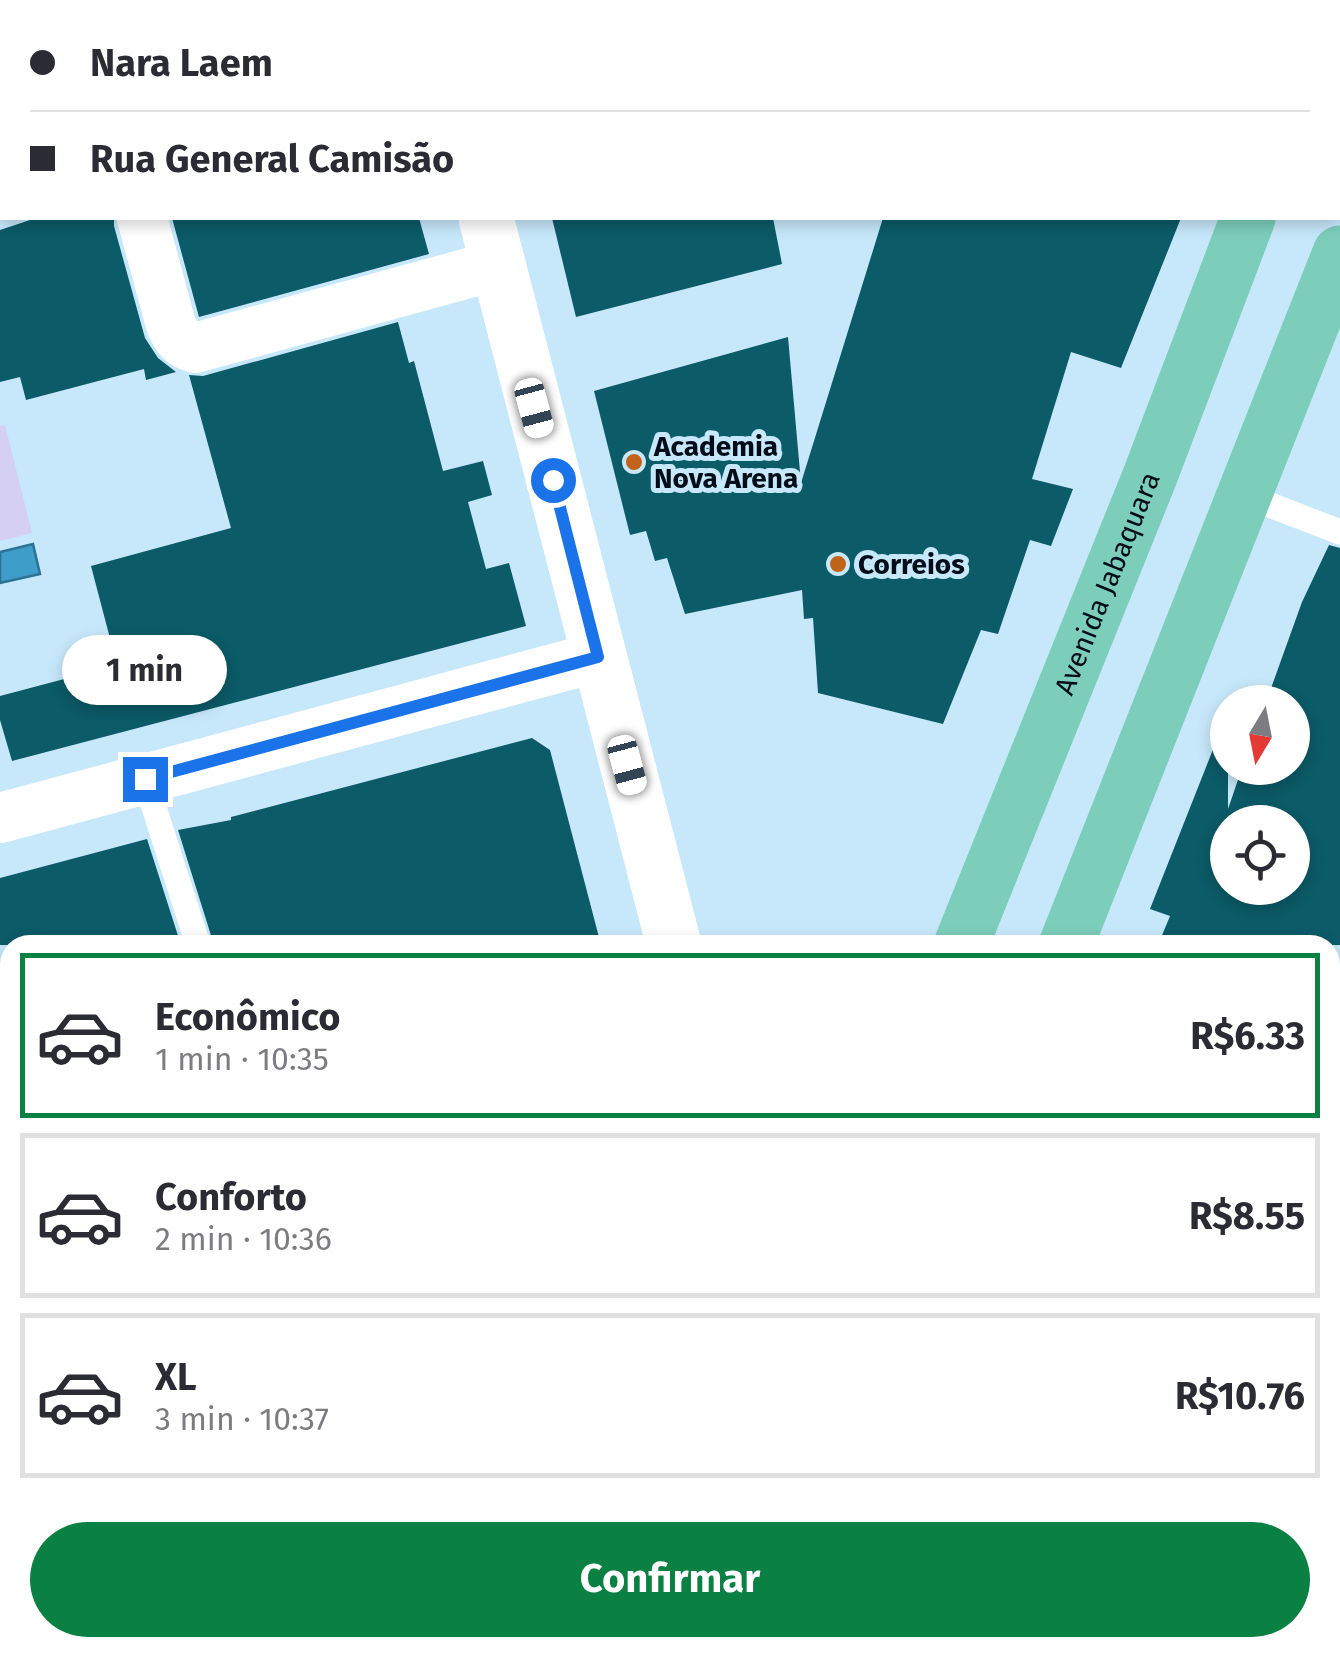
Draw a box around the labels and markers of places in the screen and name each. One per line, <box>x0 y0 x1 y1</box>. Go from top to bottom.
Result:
place label: Academia Nova Arena <box>653 430 798 495</box>
marker: Academia Nova Arena <box>623 451 645 473</box>
place label: Correios <box>858 548 965 581</box>
marker: Correios <box>827 553 849 575</box>

